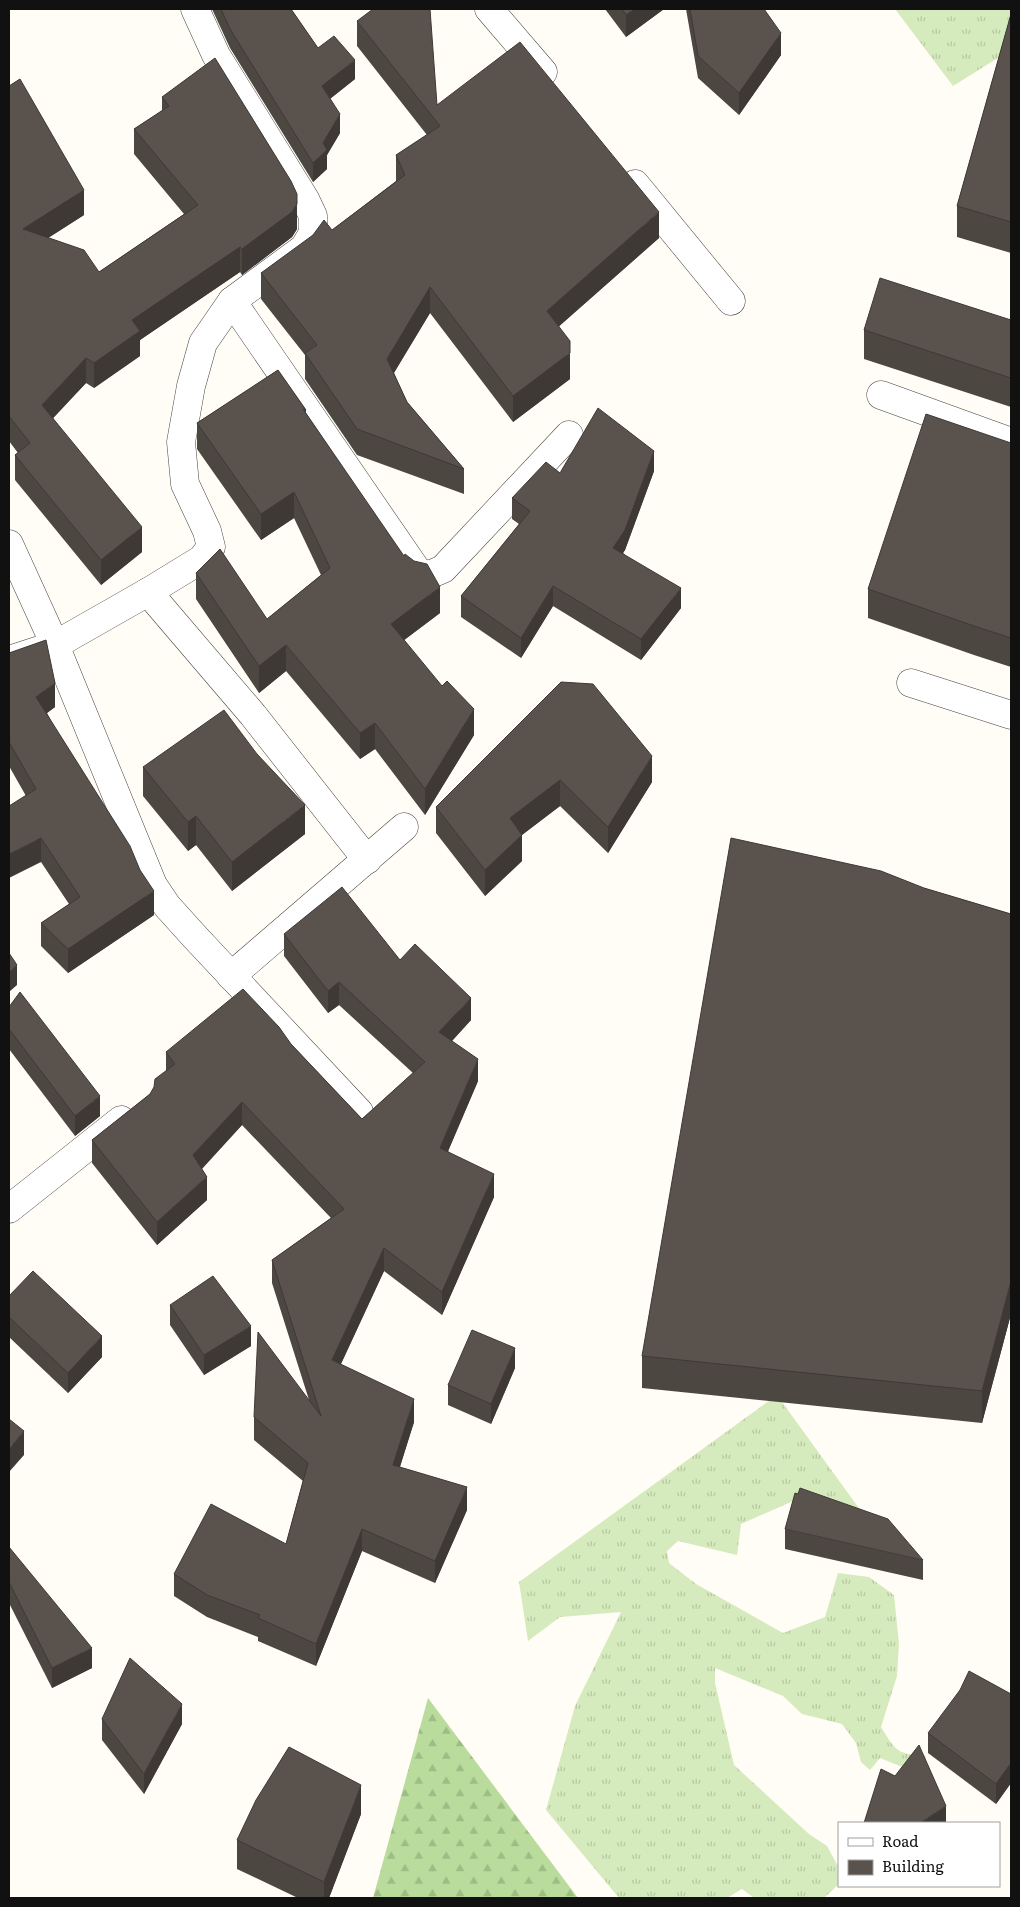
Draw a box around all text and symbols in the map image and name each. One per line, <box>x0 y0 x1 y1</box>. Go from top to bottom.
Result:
legend <box>838 1822 1000 1887</box>
text: Road <box>882 1829 918 1852</box>
text: Building <box>882 1854 944 1877</box>

